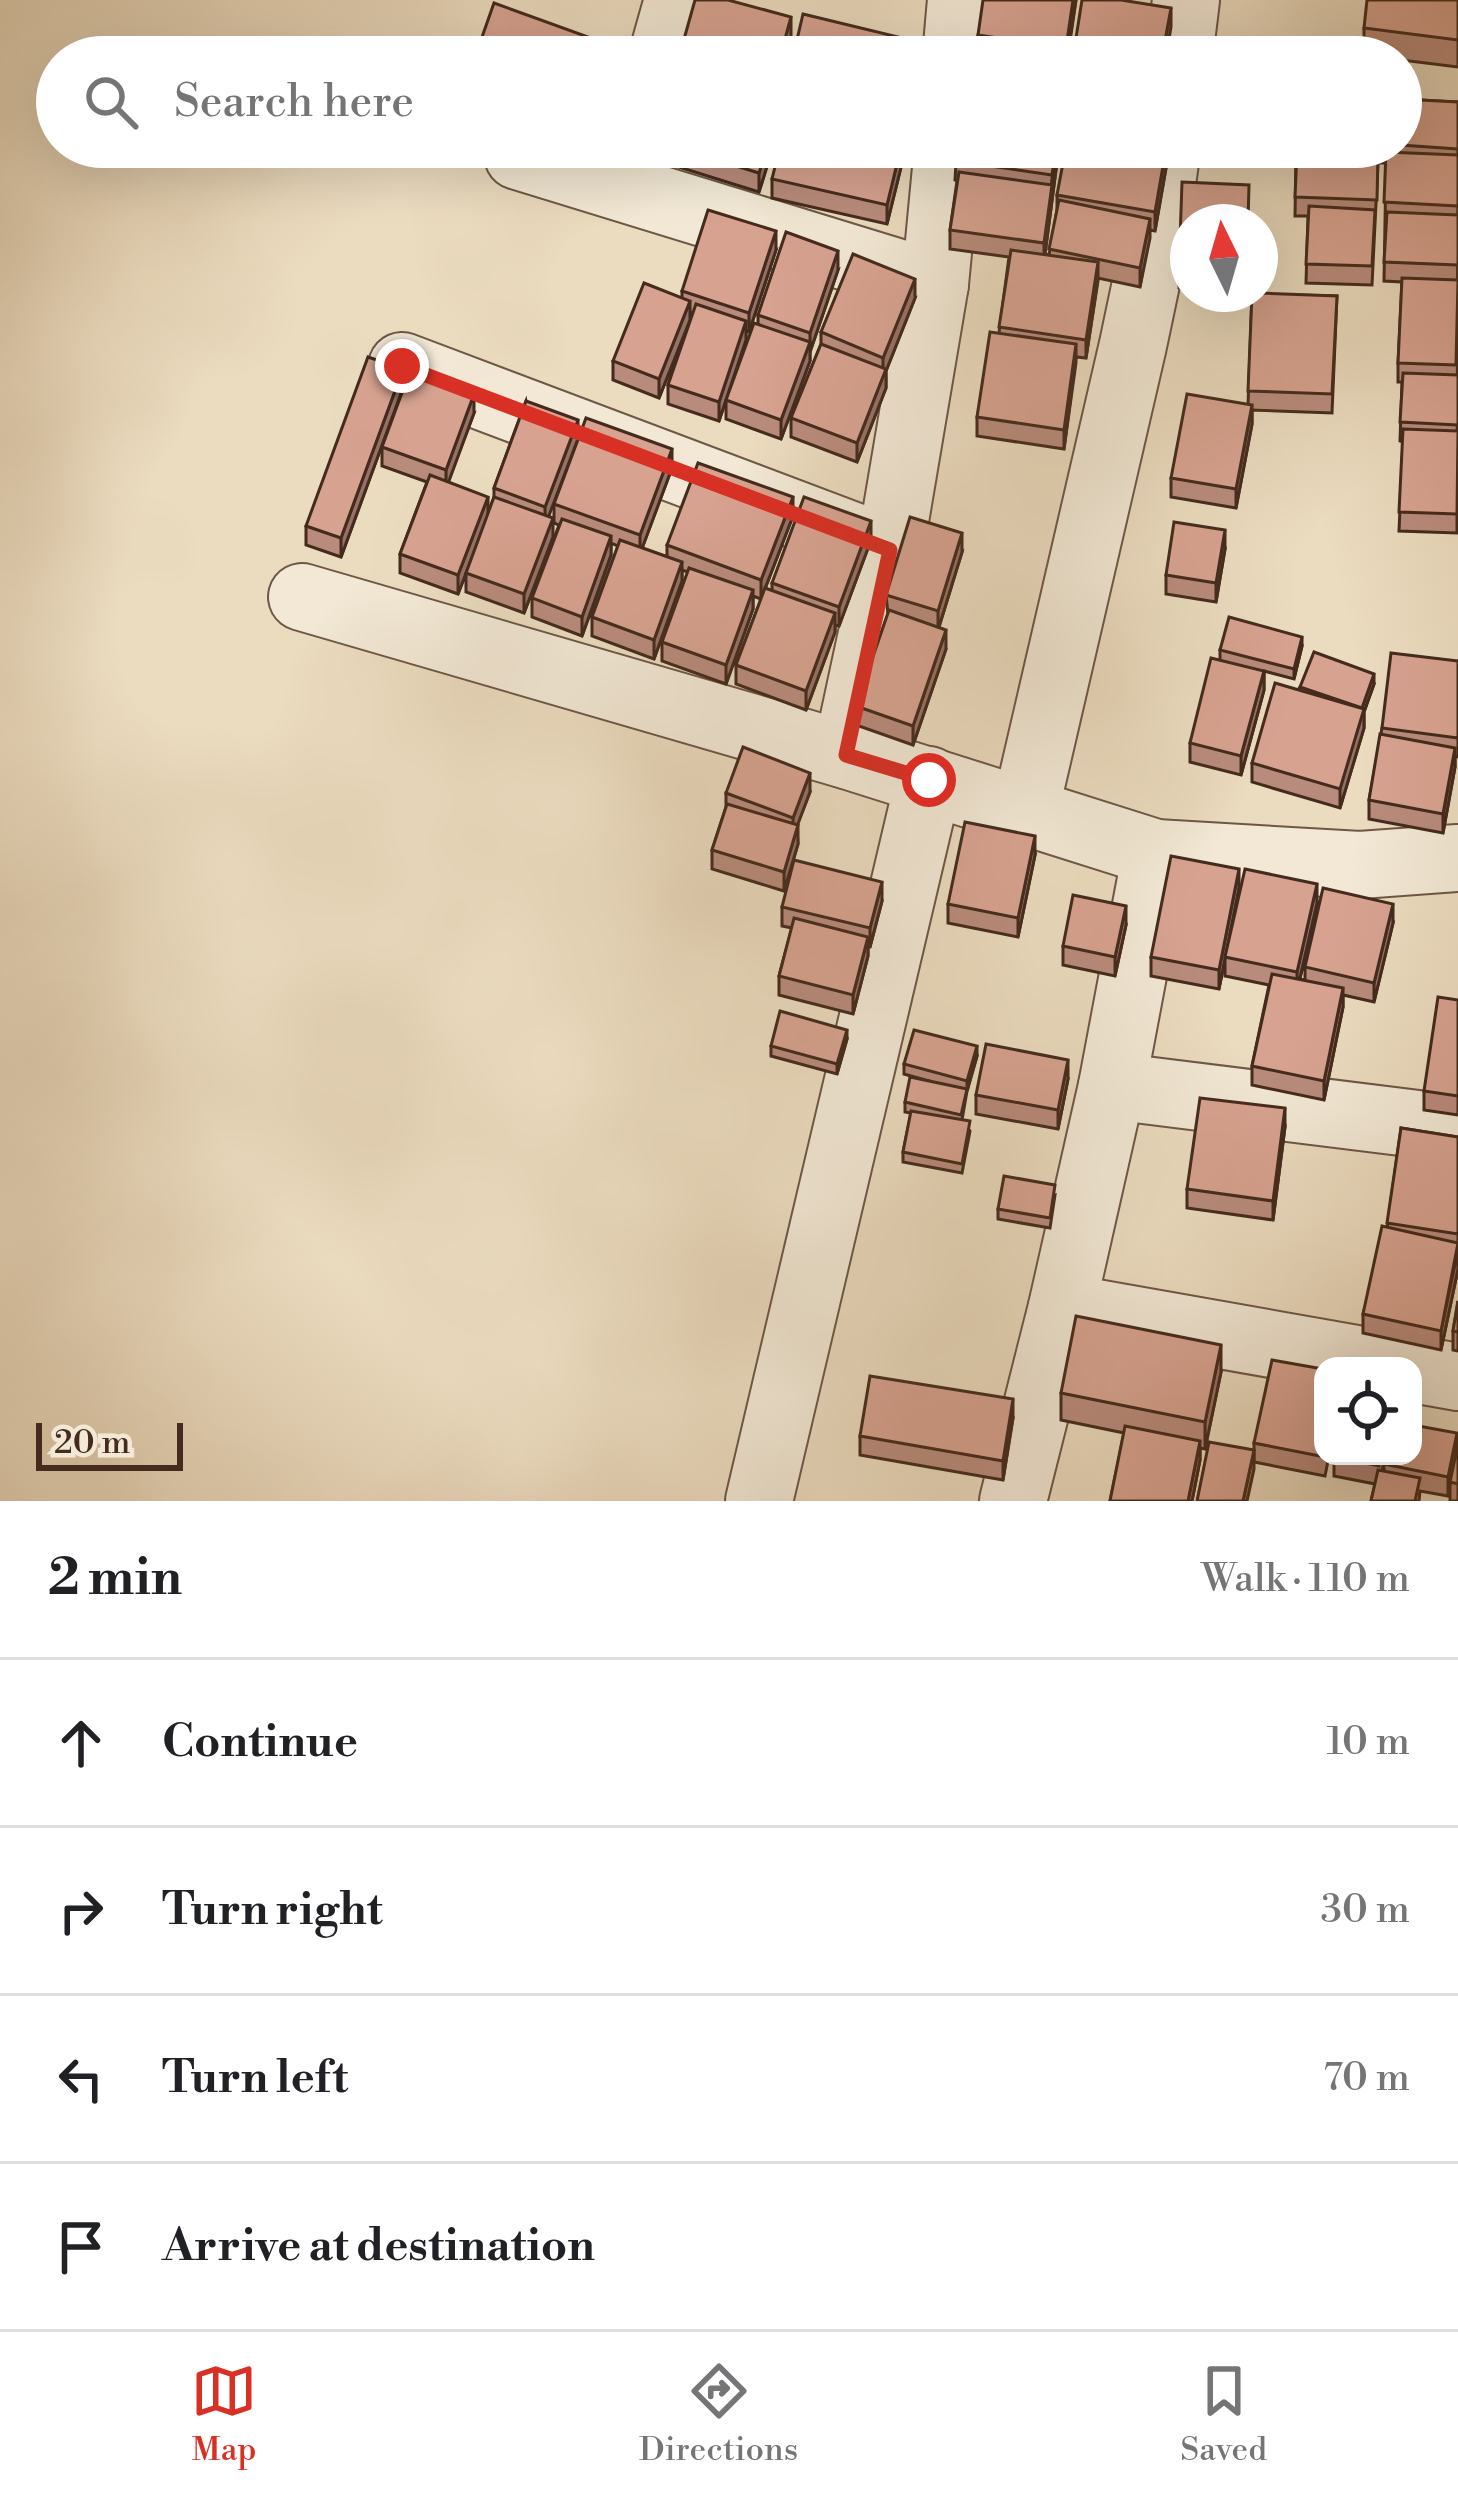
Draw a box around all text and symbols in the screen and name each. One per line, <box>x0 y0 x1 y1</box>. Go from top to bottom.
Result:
search box <box>36 36 1422 168</box>
icon: search <box>78 69 144 135</box>
text: Search here <box>174 74 414 131</box>
north arrow <box>1170 204 1278 312</box>
route end <box>375 339 429 393</box>
route start <box>902 753 956 807</box>
map controls <box>1314 1357 1422 1465</box>
button: locate <box>1314 1357 1422 1465</box>
scale bar <box>36 1417 183 1470</box>
text: 20 m <box>54 1423 130 1464</box>
text: 2 min <box>48 1547 182 1611</box>
text: Walk · 110 m <box>1201 1555 1410 1604</box>
icon: ahead <box>48 1710 114 1776</box>
text: Continue <box>162 1714 358 1771</box>
text: 10 m <box>1326 1718 1410 1767</box>
icon: right <box>48 1878 114 1944</box>
text: Turn right <box>162 1882 383 1939</box>
text: 30 m <box>1320 1886 1410 1935</box>
icon: left <box>48 2046 114 2112</box>
text: Turn left <box>162 2050 348 2107</box>
text: 70 m <box>1323 2054 1410 2103</box>
icon: arrive <box>48 2214 114 2280</box>
text: Arrive at destination <box>162 2218 595 2275</box>
tab: Map <box>191 2358 257 2471</box>
tab: Directions <box>639 2358 798 2471</box>
tab: Saved <box>1180 2358 1267 2471</box>

